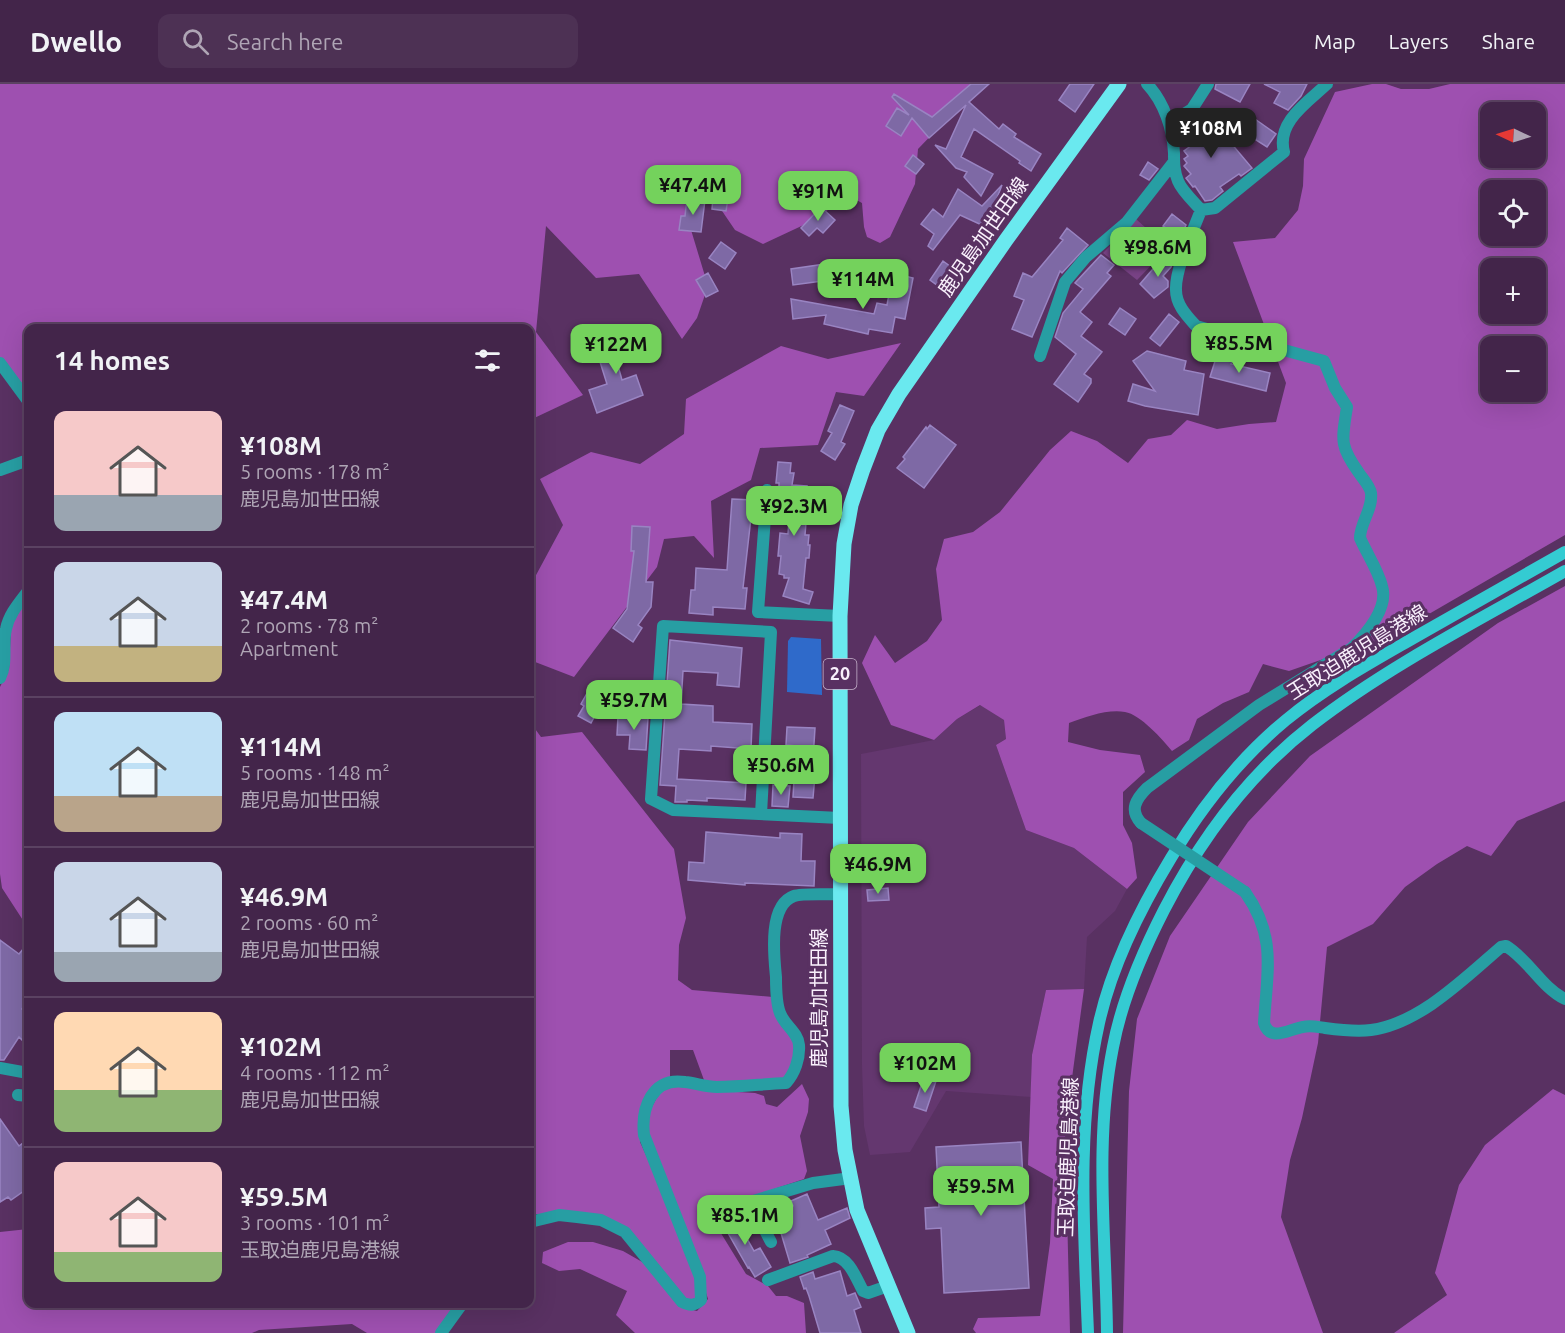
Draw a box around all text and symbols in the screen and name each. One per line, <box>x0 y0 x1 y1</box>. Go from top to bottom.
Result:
search box <box>158 14 578 68</box>
icon: search <box>179 25 212 58</box>
text: Dwello <box>30 26 122 57</box>
text: Search here <box>227 29 343 54</box>
text: Map <box>1314 29 1355 53</box>
text: Layers <box>1388 29 1449 53</box>
text: Share <box>1482 29 1535 53</box>
north arrow <box>1480 102 1546 168</box>
map controls <box>1480 102 1546 402</box>
pin: ¥108M <box>1169 108 1253 159</box>
text: ¥108M <box>1180 116 1242 139</box>
pin: ¥47.4M <box>644 165 742 216</box>
pin: ¥91M <box>782 171 854 222</box>
text: ¥47.4M <box>659 173 727 196</box>
street label: 鹿児島加世田線 <box>933 173 1032 301</box>
text: ¥91M <box>792 179 844 202</box>
button: locate <box>1480 180 1546 246</box>
pin: ¥98.6M <box>1109 227 1207 278</box>
text: ¥98.6M <box>1124 235 1192 258</box>
button: + <box>1480 258 1546 324</box>
pin: ¥114M <box>821 259 905 310</box>
text: ¥114M <box>832 267 894 290</box>
pin: ¥85.5M <box>1190 323 1288 374</box>
pin: ¥122M <box>574 324 658 375</box>
text: ¥85.5M <box>1205 331 1273 354</box>
text: ¥122M <box>585 332 647 355</box>
button: − <box>1480 336 1546 402</box>
icon: filters <box>471 344 504 377</box>
text: 14 homes <box>54 346 170 375</box>
text: ¥108M <box>240 431 322 460</box>
icon: home <box>102 435 174 507</box>
text: 5 rooms · 178 m² <box>240 460 390 483</box>
pin: ¥92.3M <box>745 486 843 537</box>
text: 鹿児島加世田線 <box>240 487 380 510</box>
text: ¥92.3M <box>760 494 828 517</box>
text: ¥47.4M <box>240 585 328 614</box>
icon: home <box>102 586 174 658</box>
street label: 玉取迫鹿児島港線 <box>1283 599 1431 704</box>
text: 2 rooms · 78 m² <box>240 614 378 637</box>
text: Apartment <box>240 637 338 660</box>
road number: 20 <box>824 659 856 689</box>
pin: ¥59.7M <box>585 680 683 731</box>
text: ¥59.7M <box>600 688 668 711</box>
text: ¥114M <box>240 732 322 761</box>
icon: home <box>102 736 174 808</box>
pin: ¥50.6M <box>732 745 830 796</box>
text: ¥50.6M <box>747 753 815 776</box>
text: 5 rooms · 148 m² <box>240 761 390 784</box>
text: 鹿児島加世田線 <box>240 788 380 811</box>
pin: ¥46.9M <box>829 844 927 895</box>
text: ¥46.9M <box>844 852 912 875</box>
text: ¥46.9M <box>240 882 328 911</box>
icon: home <box>102 886 174 958</box>
text: 2 rooms · 60 m² <box>240 911 378 934</box>
street label: 鹿児島加世田線 <box>807 928 830 1068</box>
text: 鹿児島加世田線 <box>240 938 380 961</box>
text: ¥102M <box>240 1032 322 1061</box>
icon: home <box>102 1036 174 1108</box>
pin: ¥102M <box>883 1043 967 1094</box>
text: ¥102M <box>894 1051 956 1074</box>
text: 4 rooms · 112 m² <box>240 1061 390 1084</box>
street label: 玉取迫鹿児島港線 <box>1053 1077 1082 1237</box>
text: 鹿児島加世田線 <box>240 1088 380 1111</box>
pin: ¥59.5M <box>932 1166 1030 1217</box>
text: ¥59.5M <box>947 1174 1015 1197</box>
text: ¥59.5M <box>240 1182 328 1211</box>
icon: home <box>102 1186 174 1258</box>
pin: ¥85.1M <box>696 1195 794 1246</box>
text: ¥85.1M <box>711 1203 779 1226</box>
text: 3 rooms · 101 m² <box>240 1211 390 1234</box>
text: 玉取迫鹿児島港線 <box>240 1238 400 1261</box>

